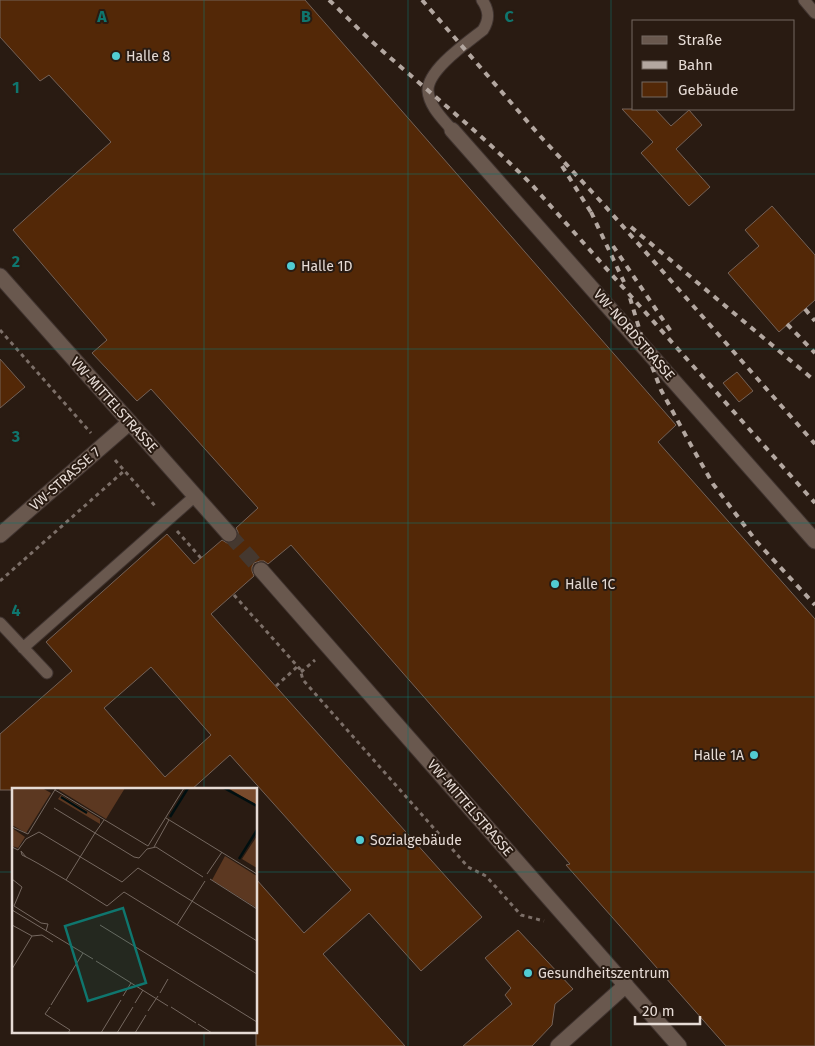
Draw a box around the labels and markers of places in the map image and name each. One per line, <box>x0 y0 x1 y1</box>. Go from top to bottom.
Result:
place label: Halle 8 <box>126 48 170 65</box>
marker: Halle 8 <box>110 50 122 62</box>
place label: Halle 1D <box>301 258 353 275</box>
marker: Halle 1D <box>285 260 297 272</box>
place label: Halle 1C <box>565 576 616 593</box>
marker: Halle 1C <box>549 578 561 590</box>
place label: Halle 1A <box>693 747 744 764</box>
marker: Halle 1A <box>748 749 760 761</box>
place label: Sozialgebäude <box>370 832 462 849</box>
marker: Sozialgebäude <box>354 834 366 846</box>
place label: Gesundheitszentrum <box>538 965 670 982</box>
marker: Gesundheitszentrum <box>522 967 534 979</box>

